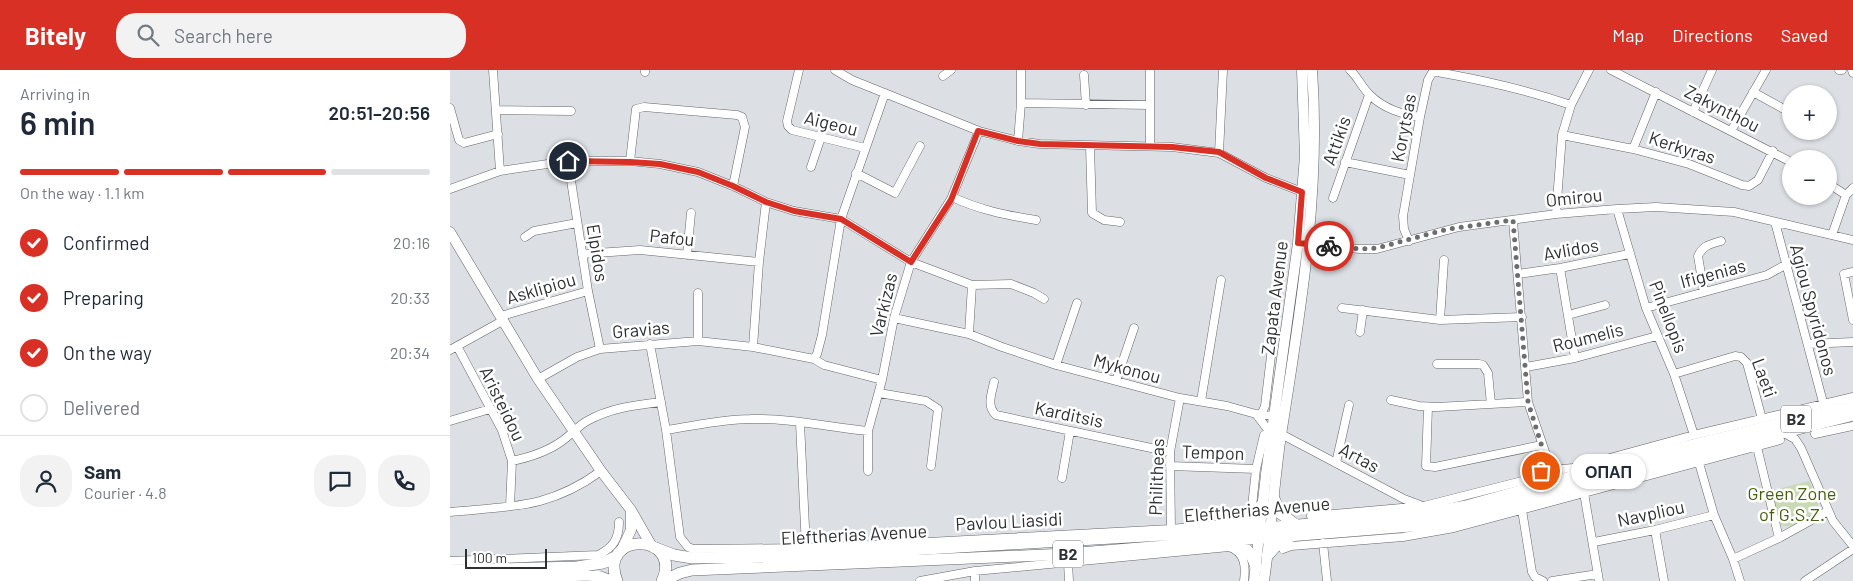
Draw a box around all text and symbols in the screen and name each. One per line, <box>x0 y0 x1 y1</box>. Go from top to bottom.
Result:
search box <box>116 13 466 58</box>
text: Bitely <box>25 21 86 50</box>
icon: search <box>134 21 162 49</box>
text: Search here <box>174 24 273 47</box>
text: Map <box>1612 24 1644 46</box>
text: Directions <box>1672 24 1753 46</box>
text: Saved <box>1781 24 1828 46</box>
street label: Zakynthou <box>1681 80 1764 136</box>
text: Arriving in <box>20 84 90 103</box>
map controls <box>1782 85 1837 205</box>
button: + <box>1782 85 1837 140</box>
street label: Korytsas <box>1386 92 1420 164</box>
text: 20:51–20:56 <box>329 101 430 124</box>
text: 6 min <box>20 103 95 141</box>
street label: Aigeou <box>802 106 860 140</box>
street label: Attikis <box>1317 113 1355 168</box>
street label: Kerkyras <box>1646 126 1718 168</box>
pin <box>547 140 589 182</box>
icon: home <box>554 147 582 175</box>
button: − <box>1782 150 1837 205</box>
text: On the way · 1.1 km <box>20 183 145 202</box>
street label: Omirou <box>1545 183 1603 211</box>
courier <box>1304 221 1354 271</box>
street label: Elpidos <box>583 223 613 283</box>
street label: Pafou <box>649 224 696 250</box>
icon: check <box>20 229 48 257</box>
text: Confirmed <box>63 231 150 254</box>
icon: bike <box>1315 232 1343 260</box>
text: 20:16 <box>393 233 430 252</box>
street label: Avlidos <box>1541 233 1600 265</box>
street label: Zapata Avenue <box>1256 240 1292 356</box>
street label: Agiou Spyridonos <box>1786 242 1842 378</box>
street label: Ifigenias <box>1678 254 1748 292</box>
street label: Asklipiou <box>503 268 578 308</box>
street label: Varkizas <box>864 271 902 339</box>
street label: Pinellopis <box>1645 277 1693 356</box>
icon: check <box>20 284 48 312</box>
text: Preparing <box>63 286 144 309</box>
text: 20:33 <box>390 288 430 307</box>
street label: Gravias <box>611 316 671 342</box>
street label: Roumelis <box>1550 318 1625 356</box>
icon: check <box>20 339 48 367</box>
text: On the way <box>63 341 152 364</box>
text: 20:34 <box>390 343 430 362</box>
street label: Mykonou <box>1091 349 1163 388</box>
street label: Laeti <box>1748 355 1782 400</box>
street label: Aristeidou <box>475 363 530 445</box>
text: Delivered <box>63 396 140 419</box>
street label: Karditsis <box>1033 396 1106 432</box>
road number: B2 <box>1781 406 1811 432</box>
street label: Philitheas <box>1144 438 1168 516</box>
street label: Artas <box>1336 438 1383 477</box>
street label: Tempon <box>1181 440 1245 464</box>
pin <box>1520 450 1562 492</box>
callout: ΟΠΑΠ <box>1571 454 1646 488</box>
button: person <box>20 455 72 507</box>
button: chat <box>314 455 366 507</box>
button: phone <box>378 455 430 507</box>
icon: bag <box>1527 457 1555 485</box>
text: Sam <box>84 460 121 483</box>
text: ΟΠΑΠ <box>1585 462 1632 481</box>
park label: Green Zone of G.S.Z. <box>1748 482 1836 525</box>
text: Courier · 4.8 <box>84 483 167 502</box>
street label: Eleftherias Avenue <box>1183 492 1331 526</box>
street label: Navpliou <box>1615 495 1686 531</box>
street label: Pavlou Liasidi <box>955 507 1063 535</box>
street label: Eleftherias Avenue <box>780 519 928 549</box>
road number: B2 <box>1053 540 1083 568</box>
scale bar <box>465 546 548 569</box>
text: 100 m <box>472 549 507 566</box>

